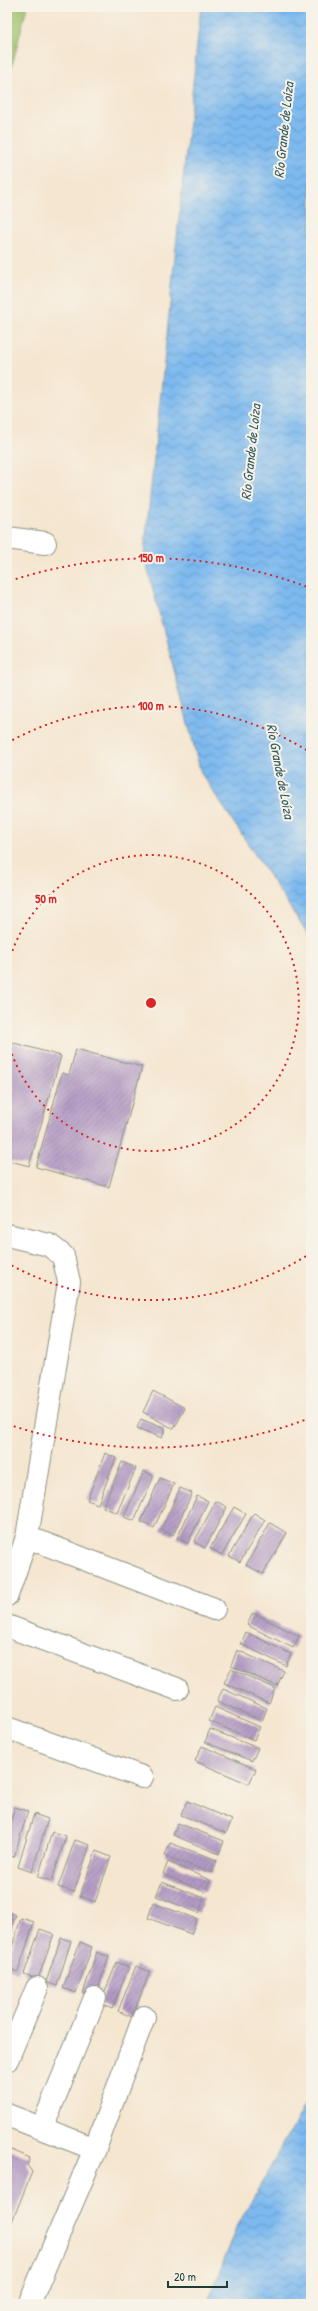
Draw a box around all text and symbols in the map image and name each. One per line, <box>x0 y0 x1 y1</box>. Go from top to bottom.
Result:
water label: Río Grande de Loíza <box>269 80 298 179</box>
water label: Río Grande de Loíza <box>236 402 265 501</box>
text: 150 m <box>138 549 164 566</box>
text: 100 m <box>138 697 164 714</box>
water label: Río Grande de Loíza <box>262 722 300 822</box>
text: 50 m <box>35 890 57 907</box>
centre of rings <box>144 996 158 1010</box>
scale bar <box>168 2263 227 2289</box>
text: 20 m <box>174 2268 196 2285</box>

